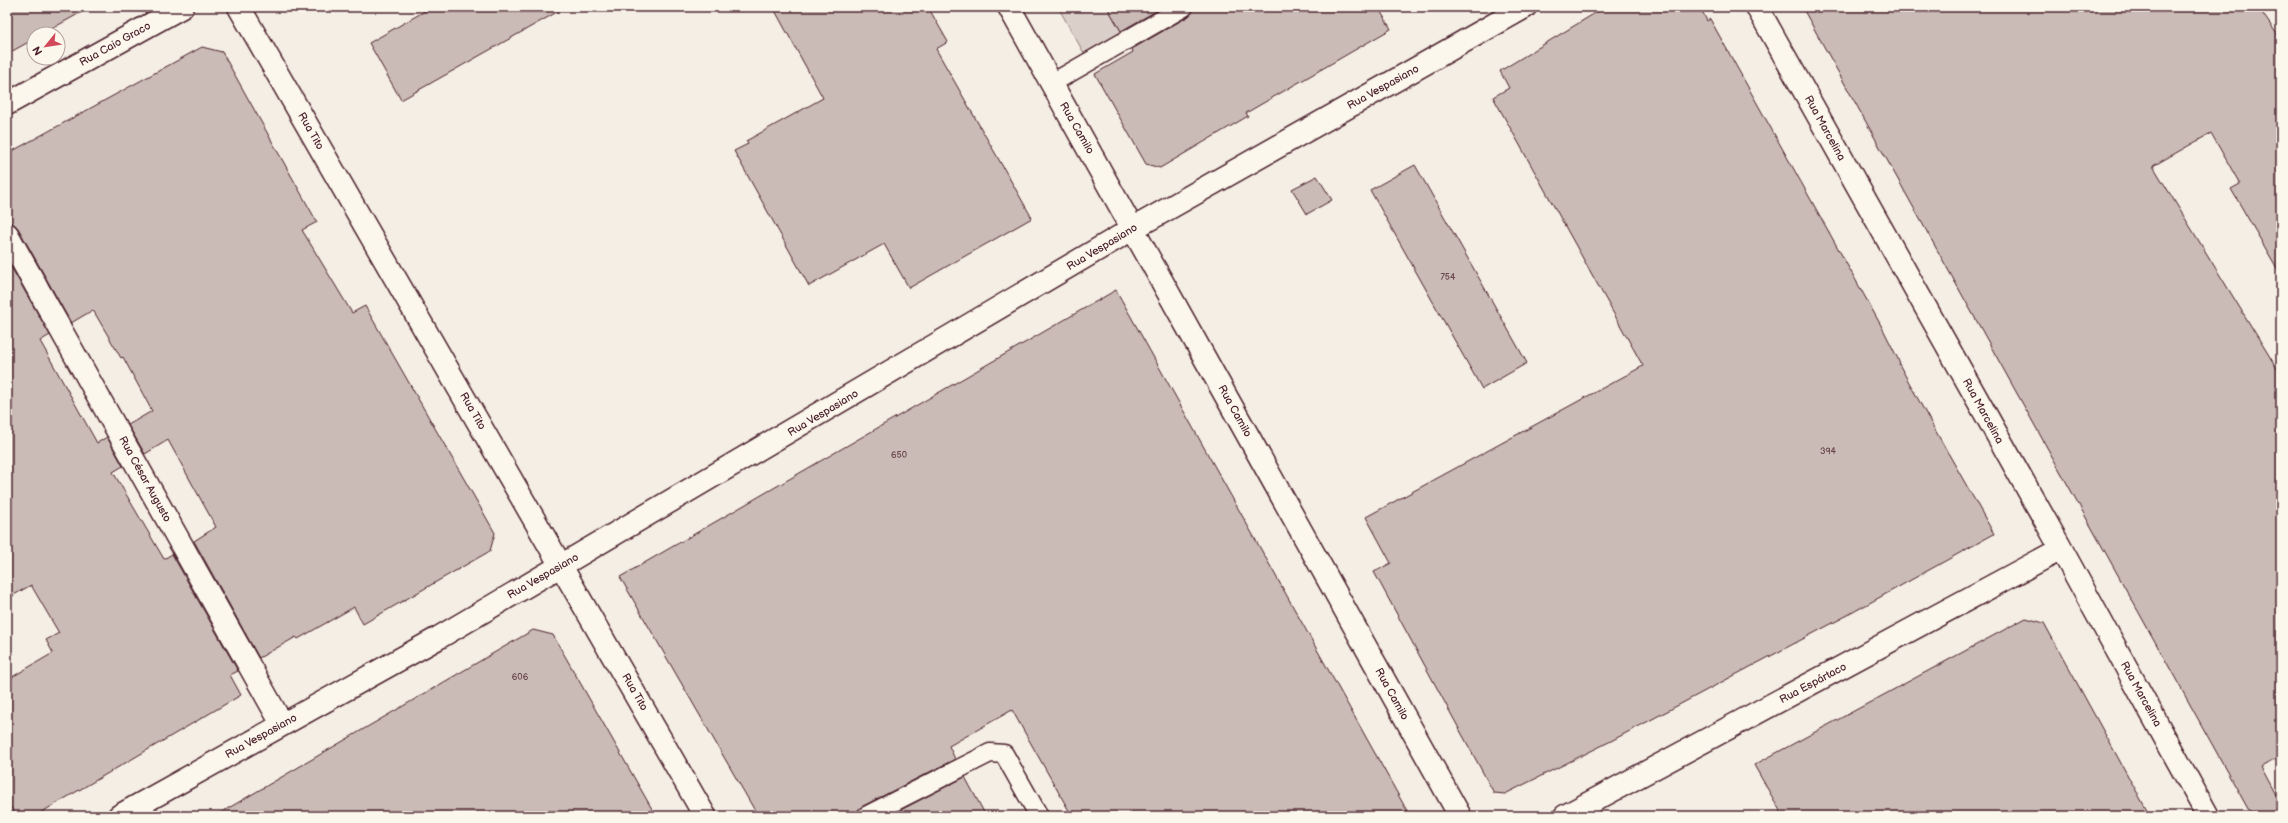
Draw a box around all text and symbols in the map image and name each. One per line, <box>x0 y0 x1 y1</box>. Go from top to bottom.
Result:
street label: Rua Caio Graco <box>77 19 153 69</box>
north arrow <box>26 26 66 66</box>
text: N <box>30 44 45 58</box>
street label: Rua Vespasiano <box>1345 62 1421 112</box>
street label: Rua Marcelina <box>1802 93 1848 163</box>
street label: Rua Camilo <box>1057 100 1097 156</box>
street label: Rua Tito <box>295 110 327 152</box>
street label: Rua Vespasiano <box>1064 221 1140 273</box>
house number: 754 <box>1440 272 1456 283</box>
street label: Rua Marcelina <box>1960 376 2006 446</box>
street label: Rua Camilo <box>1215 383 1255 439</box>
street label: Rua Vespasiano <box>785 387 861 439</box>
street label: Rua Tito <box>457 390 489 432</box>
street label: Rua César Augusto <box>116 434 174 524</box>
house number: 394 <box>1820 446 1837 457</box>
house number: 650 <box>891 450 907 461</box>
street label: Rua Vespasiano <box>505 550 581 602</box>
street label: Rua Marcelina <box>2118 659 2164 729</box>
street label: Rua Espártaco <box>1777 660 1849 706</box>
street label: Rua Camilo <box>1372 666 1412 722</box>
street label: Rua Tito <box>619 671 651 713</box>
house number: 606 <box>512 672 529 683</box>
street label: Rua Vespasiano <box>223 711 299 761</box>

